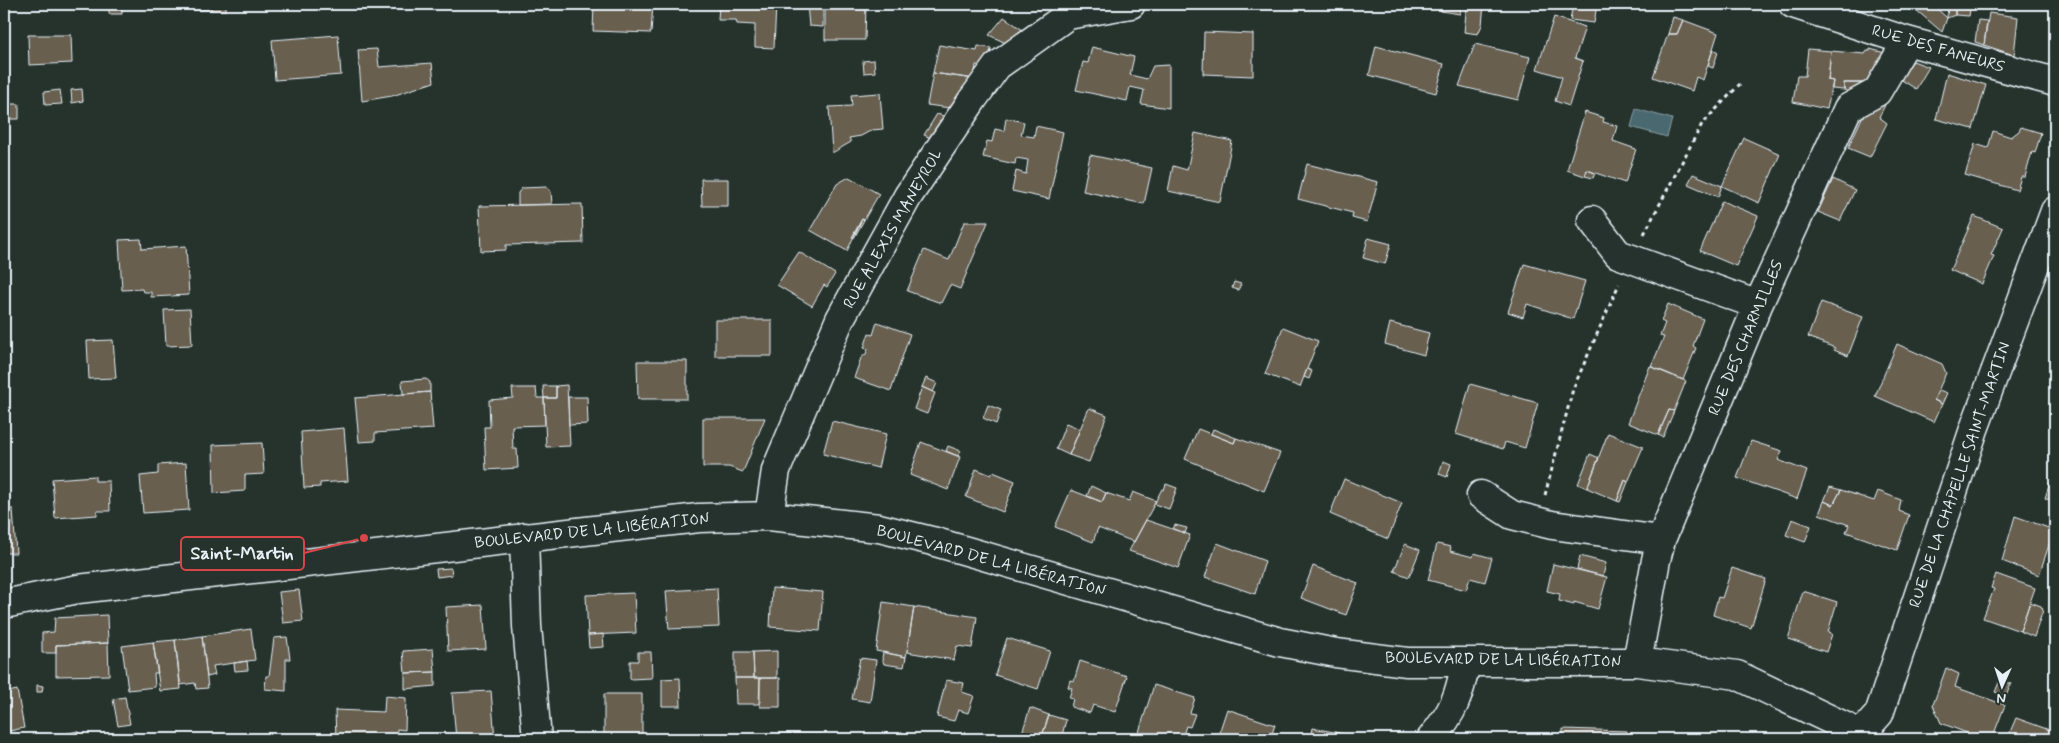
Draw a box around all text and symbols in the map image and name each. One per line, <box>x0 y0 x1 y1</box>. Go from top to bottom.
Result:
street label: RUE DES FANEURS <box>1869 20 2007 78</box>
street label: RUE ALEXIS MANEYROL <box>839 145 947 313</box>
street label: RUE DES CHARMILLES <box>1704 257 1788 419</box>
street label: RUE DE LA CHAPELLE SAINT-MARTIN <box>1905 339 2015 611</box>
street label: BOULEVARD DE LA LIBÉRATION <box>473 508 711 554</box>
street label: BOULEVARD DE LA LIBÉRATION <box>874 520 1108 602</box>
callout: Saint-Martin <box>181 537 304 570</box>
text: Saint-Martin <box>190 542 294 566</box>
street label: BOULEVARD DE LA LIBÉRATION <box>1385 647 1622 673</box>
north arrow <box>1976 660 2026 710</box>
text: N <box>1996 689 2007 707</box>

